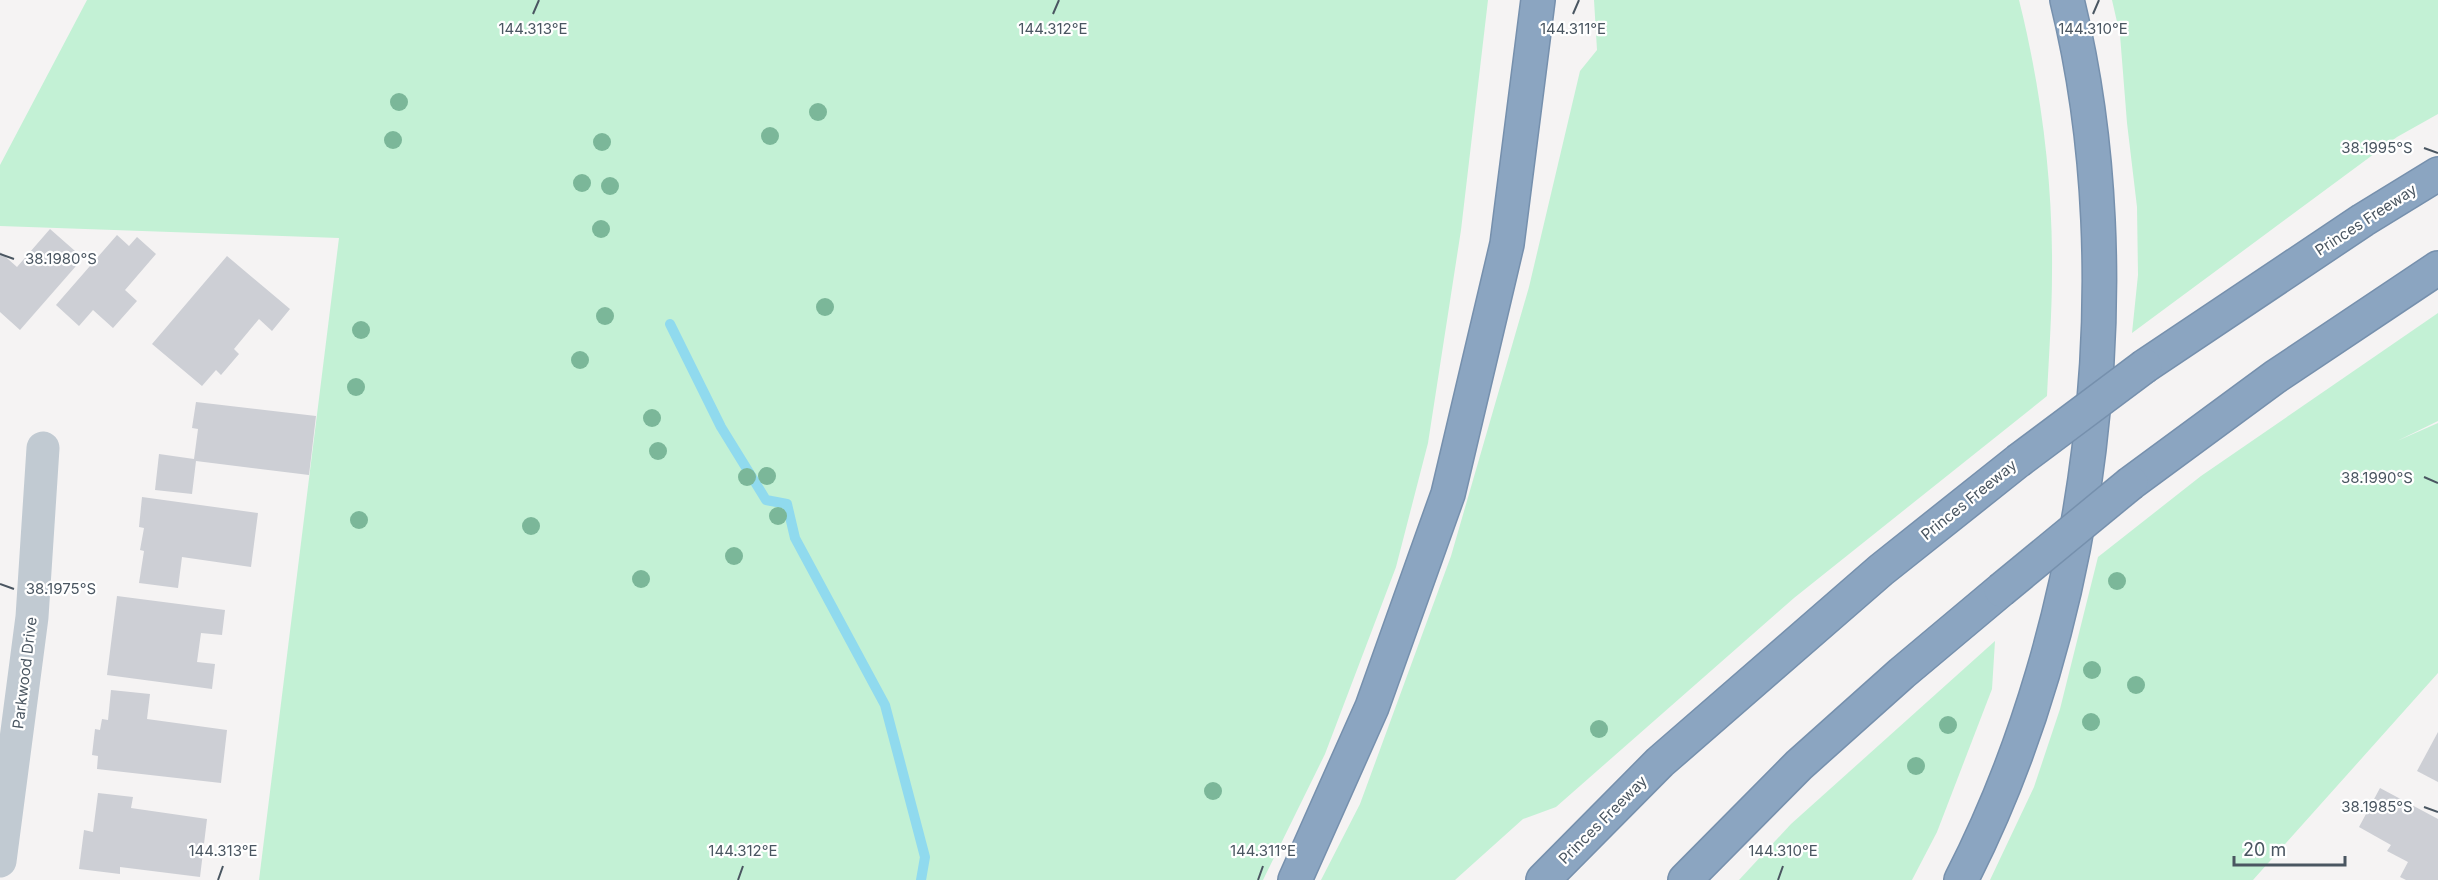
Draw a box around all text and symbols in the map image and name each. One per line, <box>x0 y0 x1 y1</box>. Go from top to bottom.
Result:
text: 144.313°E <box>498 19 568 38</box>
text: 144.312°E <box>1018 19 1088 38</box>
text: 144.311°E <box>1540 19 1606 38</box>
text: 144.310°E <box>2058 19 2128 38</box>
text: 38.1995°S <box>2341 138 2413 157</box>
street label: Princes Freeway <box>2311 179 2421 260</box>
text: 38.1980°S <box>25 249 97 268</box>
street label: Princes Freeway <box>1917 455 2021 544</box>
text: 38.1990°S <box>2341 468 2413 487</box>
text: 38.1975°S <box>26 579 96 598</box>
street label: Parkwood Drive <box>8 616 41 730</box>
street label: Princes Freeway <box>1554 771 1651 868</box>
text: 38.1985°S <box>2341 797 2413 816</box>
scale bar <box>2234 829 2345 867</box>
text: 20 m <box>2243 839 2286 860</box>
text: 144.313°E <box>188 841 258 860</box>
text: 144.312°E <box>708 841 778 860</box>
text: 144.311°E <box>1230 841 1296 860</box>
text: 144.310°E <box>1748 841 1818 860</box>

